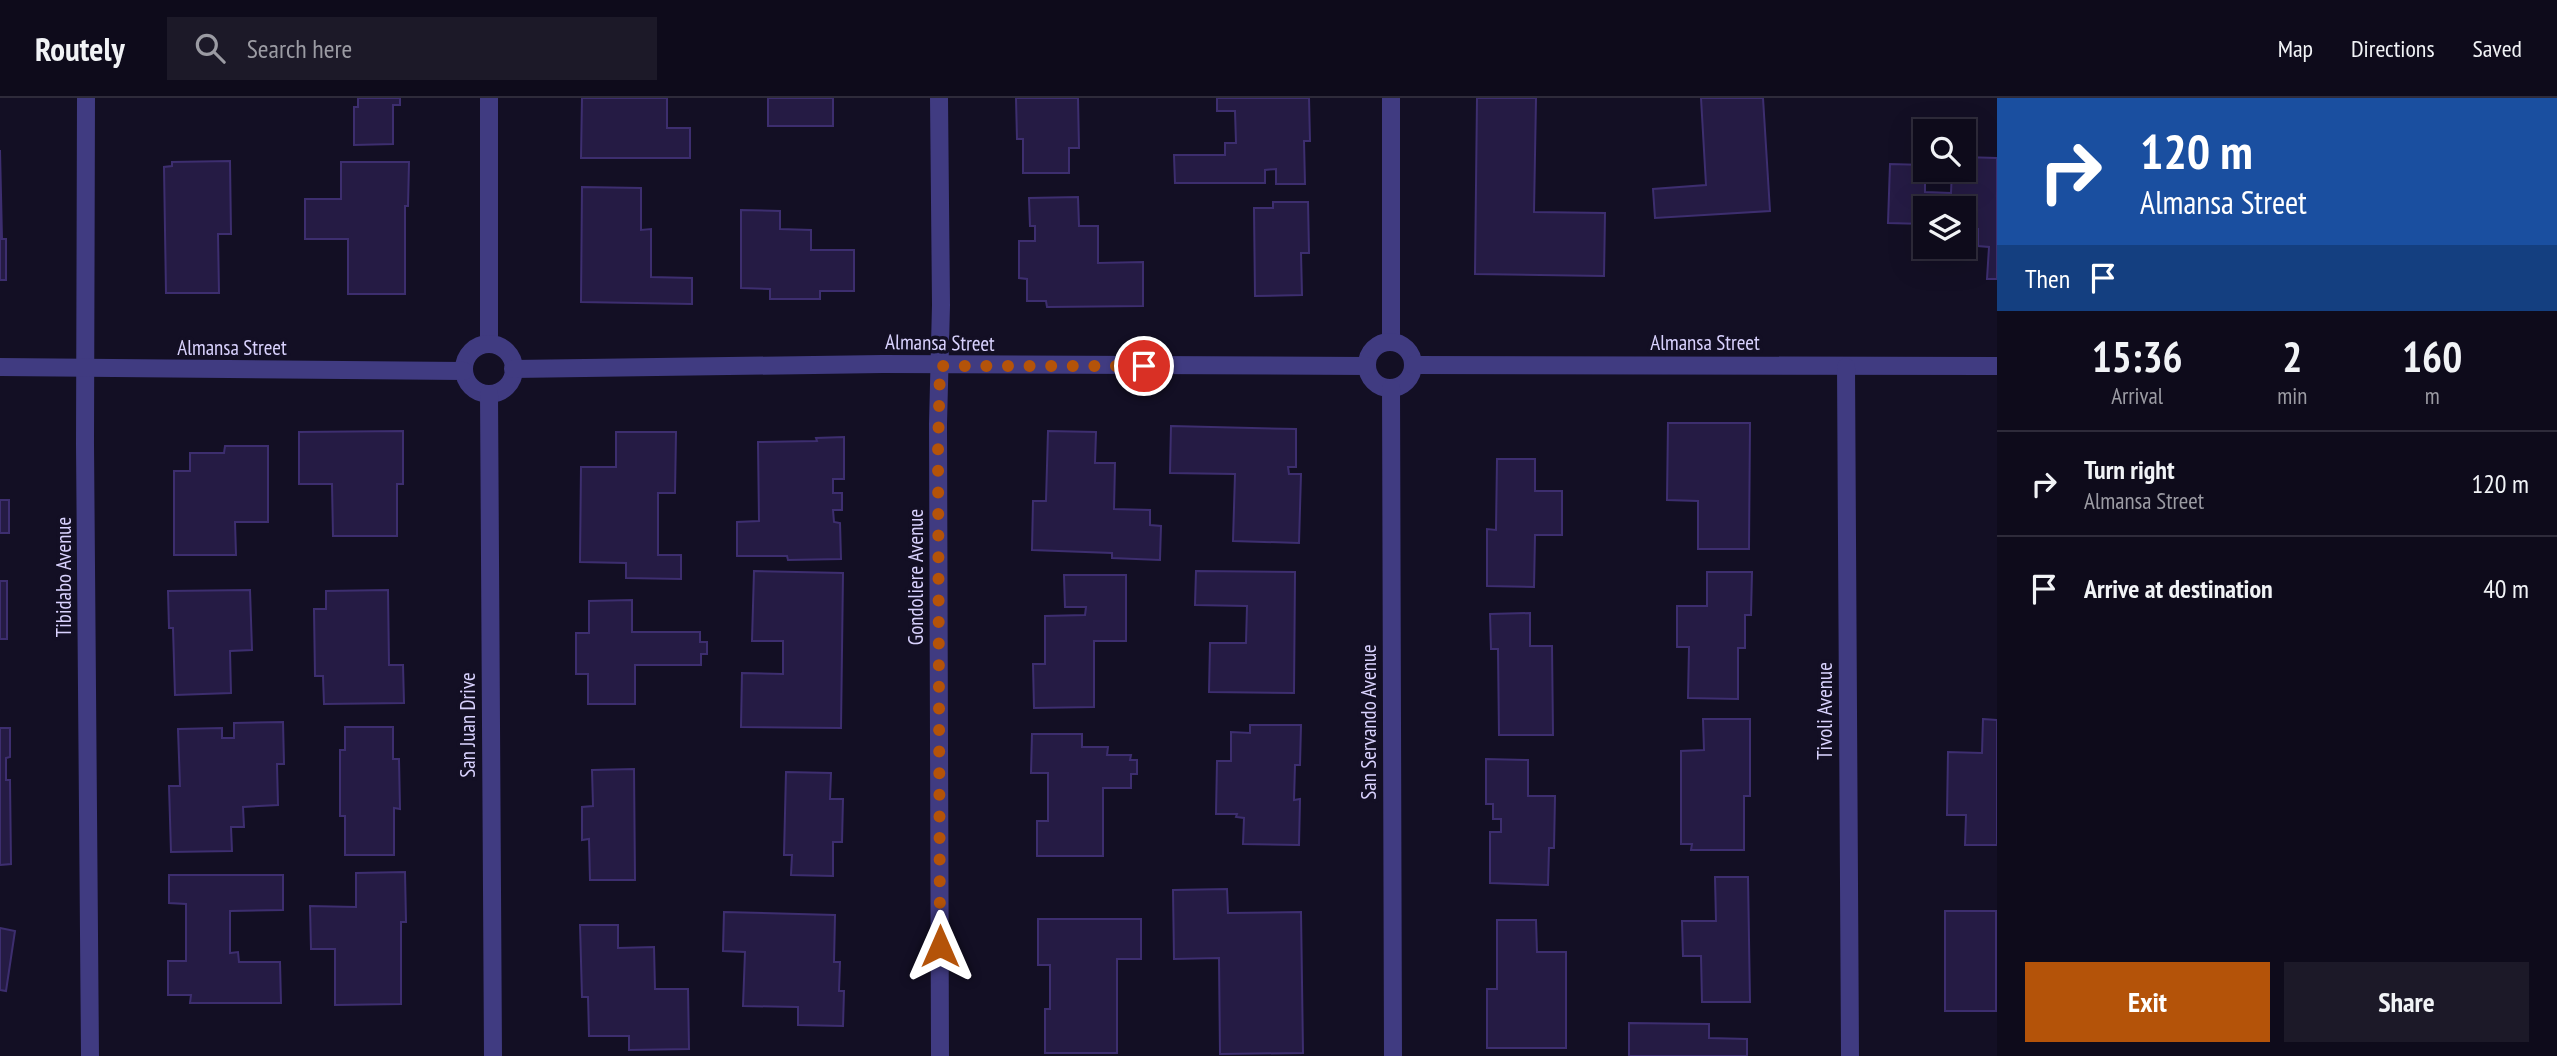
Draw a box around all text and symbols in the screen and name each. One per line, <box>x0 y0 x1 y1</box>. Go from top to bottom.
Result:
search box <box>167 17 657 80</box>
text: Routely <box>35 27 125 70</box>
icon: search <box>191 29 229 67</box>
text: Search here <box>247 32 352 65</box>
text: Map <box>2278 33 2313 64</box>
text: Directions <box>2351 33 2435 64</box>
text: Saved <box>2473 33 2522 64</box>
map controls <box>1913 119 1976 259</box>
button: search <box>1913 119 1976 182</box>
text: 120 m <box>2140 119 2253 183</box>
icon: right <box>2025 126 2116 217</box>
text: Almansa Street <box>2140 181 2307 223</box>
button: layers <box>1913 196 1976 259</box>
icon: arrive <box>2084 259 2122 297</box>
text: Then <box>2025 262 2070 295</box>
street label: Almansa Street <box>885 328 995 357</box>
street label: Almansa Street <box>1650 329 1760 356</box>
text: 15:36 <box>2092 329 2183 384</box>
text: 2 <box>2282 329 2302 384</box>
text: 160 <box>2402 329 2462 384</box>
street label: Almansa Street <box>177 334 287 361</box>
pin <box>1114 336 1174 396</box>
icon: arrive <box>1125 347 1163 385</box>
text: Arrival <box>2111 381 2163 410</box>
text: min <box>2277 381 2307 410</box>
text: m <box>2425 381 2440 410</box>
text: Turn right <box>2084 453 2175 486</box>
icon: right <box>2025 465 2063 503</box>
text: 120 m <box>2471 467 2529 500</box>
text: Almansa Street <box>2084 486 2204 515</box>
street label: Gondoliere Avenue <box>902 509 929 645</box>
street label: Tibidabo Avenue <box>50 517 77 637</box>
icon: arrive <box>2025 570 2063 608</box>
text: Arrive at destination <box>2084 572 2273 605</box>
text: 40 m <box>2483 572 2529 605</box>
street label: San Servando Avenue <box>1355 644 1382 800</box>
street label: Tivoli Avenue <box>1811 662 1838 760</box>
street label: San Juan Drive <box>454 672 481 778</box>
position arrow <box>903 909 977 983</box>
button: Exit <box>2025 962 2270 1042</box>
button: Share <box>2284 962 2529 1042</box>

